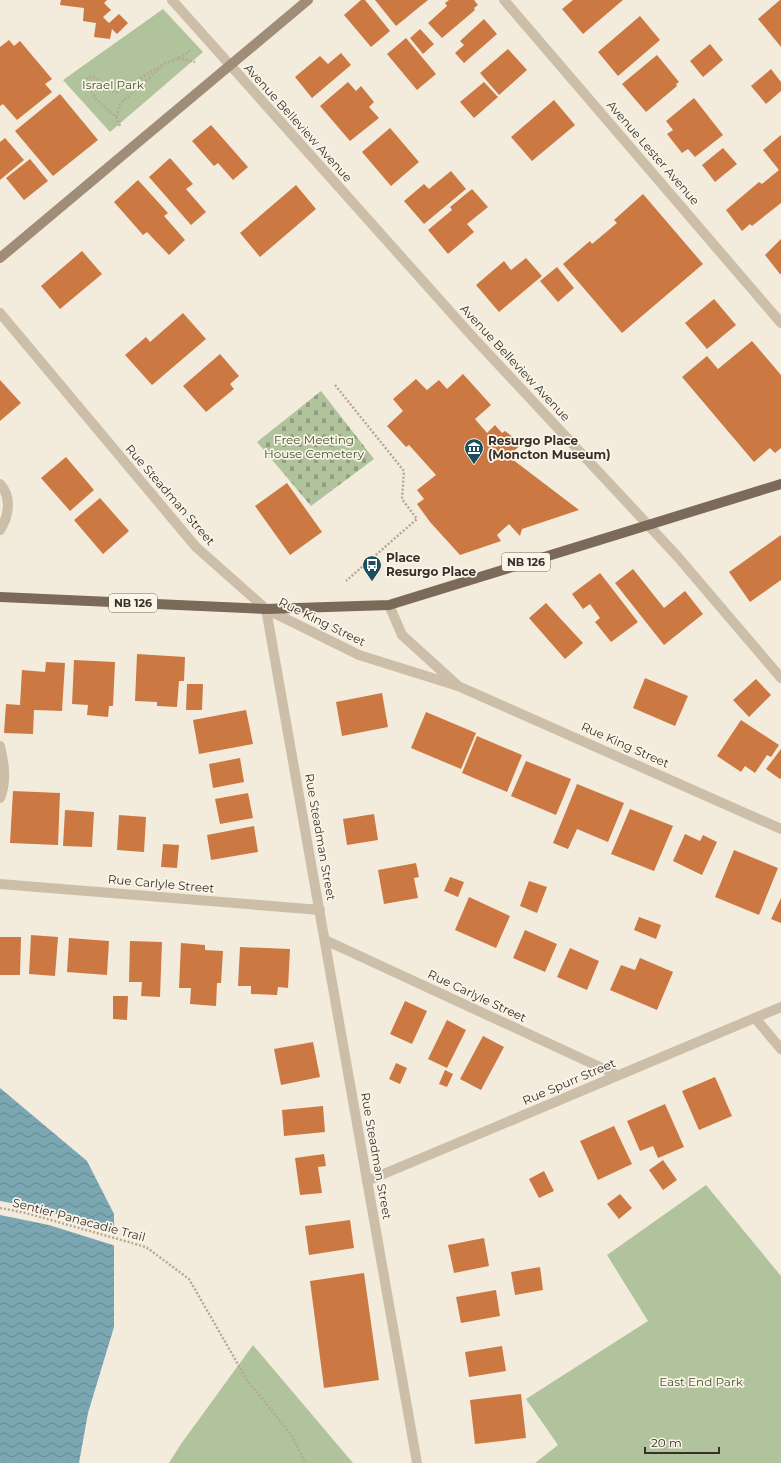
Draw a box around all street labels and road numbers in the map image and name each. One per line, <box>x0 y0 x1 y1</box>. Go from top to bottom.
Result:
street label: Avenue Belleview Avenue <box>241 60 356 185</box>
street label: Avenue Lester Avenue <box>604 97 703 208</box>
street label: Avenue Belleview Avenue <box>457 301 573 424</box>
street label: Rue Steadman Street <box>122 441 218 548</box>
road number: NB 126 <box>502 553 550 571</box>
road number: NB 126 <box>109 594 157 612</box>
street label: Rue King Street <box>276 594 368 649</box>
street label: Rue King Street <box>579 718 672 771</box>
street label: Rue Steadman Street <box>302 772 339 902</box>
street label: Rue Carlyle Street <box>107 871 215 896</box>
street label: Rue Carlyle Street <box>426 966 529 1025</box>
street label: Rue Spurr Street <box>520 1055 618 1108</box>
street label: Rue Steadman Street <box>358 1091 395 1221</box>
street label: Sentier Panacadie Trail <box>11 1195 147 1244</box>

